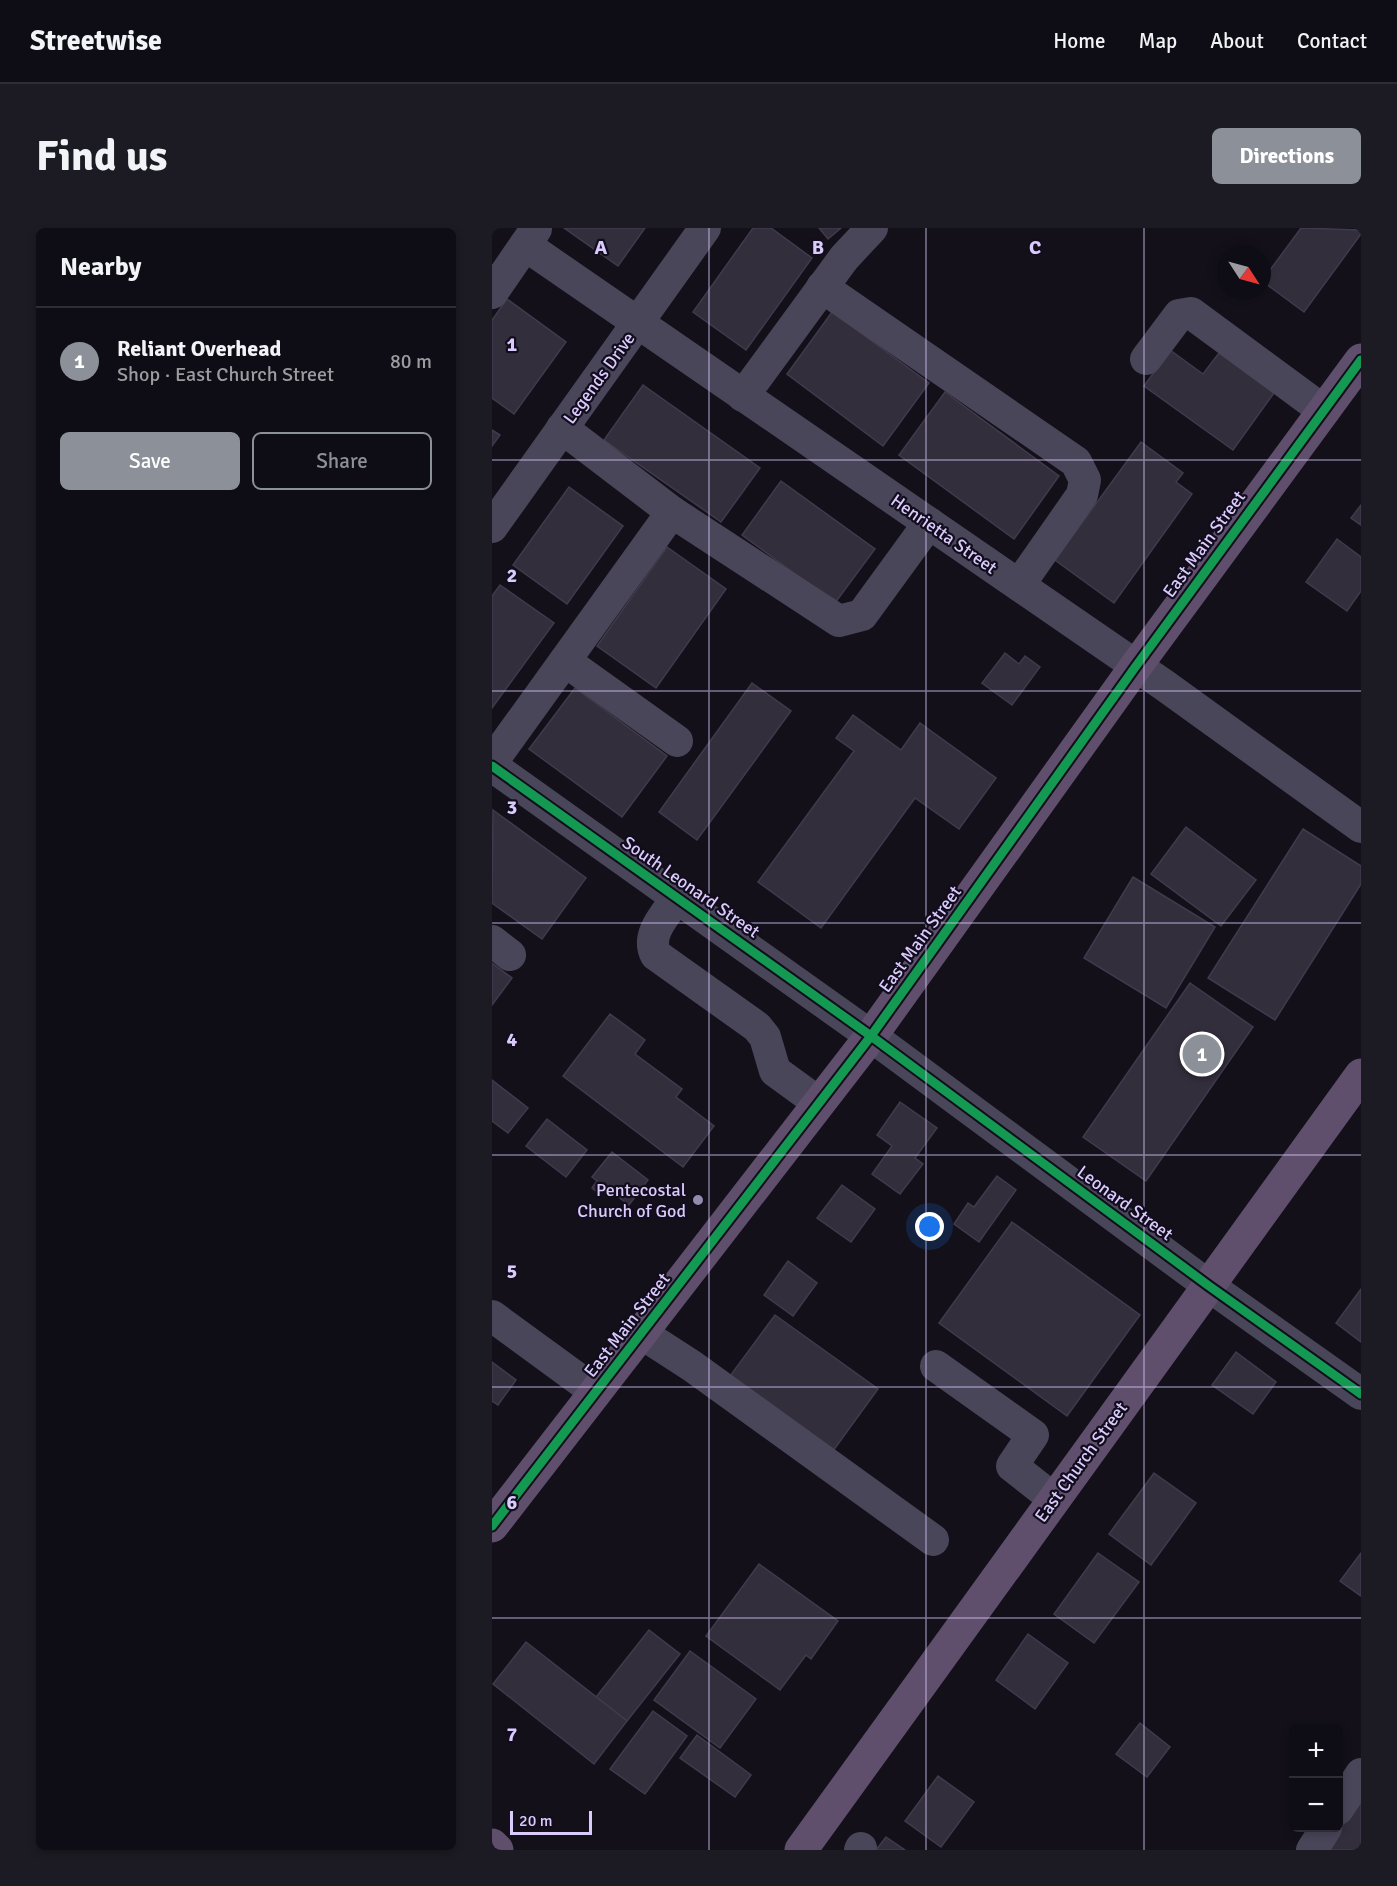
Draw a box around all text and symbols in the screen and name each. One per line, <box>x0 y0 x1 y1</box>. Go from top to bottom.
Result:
text: Streetwise <box>30 24 162 58</box>
text: Home <box>1053 28 1106 54</box>
text: Map <box>1139 28 1177 54</box>
text: About <box>1210 28 1264 54</box>
text: Contact <box>1297 28 1367 54</box>
button: Directions <box>1212 128 1361 184</box>
text: Find us <box>36 131 167 182</box>
text: A <box>595 235 608 260</box>
text: B <box>812 235 824 260</box>
text: C <box>1029 235 1041 260</box>
north arrow <box>1217 246 1271 300</box>
text: Nearby <box>60 251 141 283</box>
street label: Legends Drive <box>558 328 640 428</box>
text: 1 <box>507 332 518 357</box>
text: Reliant Overhead <box>117 335 281 362</box>
text: 1 <box>74 349 85 374</box>
text: 80 m <box>390 349 432 374</box>
text: Shop · East Church Street <box>117 362 334 387</box>
button: Save <box>60 432 240 490</box>
button: Share <box>252 432 432 490</box>
street label: East Main Street <box>1158 486 1250 602</box>
street label: Henrietta Street <box>887 489 1001 579</box>
text: 2 <box>507 563 517 588</box>
text: 3 <box>507 795 517 820</box>
street label: South Leonard Street <box>618 831 764 943</box>
street label: East Main Street <box>874 881 966 997</box>
text: 4 <box>507 1027 518 1052</box>
pin: 1 <box>1182 1032 1222 1076</box>
street label: Leonard Street <box>1073 1161 1177 1245</box>
place label: Pentecostal Church of God <box>577 1179 686 1222</box>
marker: Pentecostal Church of God <box>691 1193 705 1207</box>
your location <box>915 1212 944 1241</box>
text: 5 <box>507 1259 517 1284</box>
street label: East Main Street <box>579 1268 675 1382</box>
street label: East Church Street <box>1030 1398 1132 1526</box>
text: 6 <box>507 1490 518 1515</box>
text: 7 <box>507 1722 518 1747</box>
map controls <box>1289 1724 1343 1832</box>
button: + <box>1289 1724 1343 1778</box>
button: − <box>1289 1778 1343 1832</box>
scale bar <box>510 1808 592 1836</box>
text: 20 m <box>519 1811 553 1831</box>

